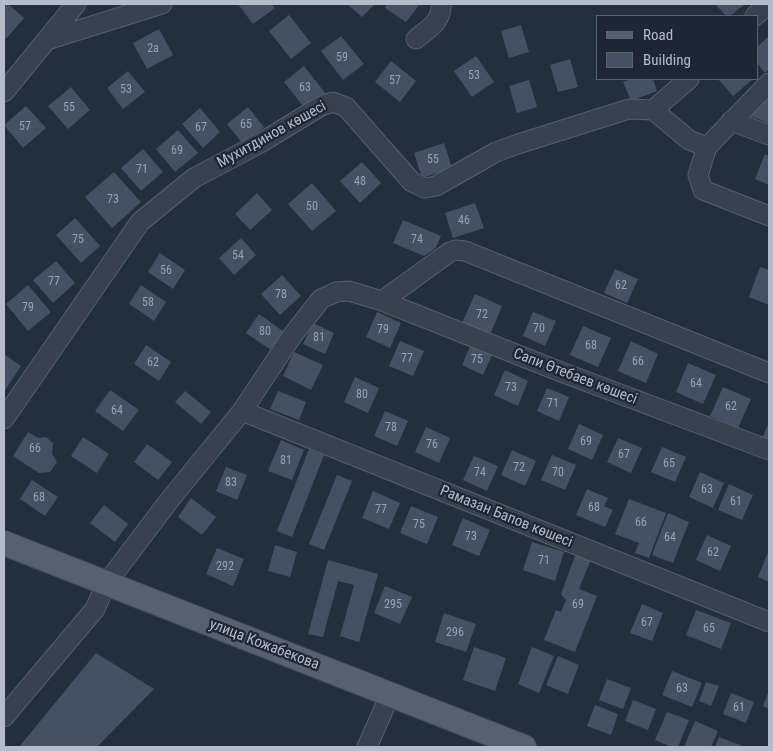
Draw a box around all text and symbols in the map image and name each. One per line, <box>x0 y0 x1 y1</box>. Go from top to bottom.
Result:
legend <box>596 15 758 80</box>
text: Road <box>643 26 673 44</box>
house number: 2а <box>147 42 159 56</box>
house number: 59 <box>336 51 348 65</box>
text: Building <box>643 51 691 69</box>
house number: 53 <box>468 69 480 83</box>
house number: 57 <box>389 74 401 88</box>
house number: 63 <box>299 81 311 95</box>
house number: 53 <box>120 83 132 97</box>
street label: Мухитдинов көшесі <box>214 98 330 172</box>
house number: 55 <box>63 101 75 115</box>
house number: 65 <box>240 118 252 132</box>
house number: 57 <box>19 120 31 134</box>
house number: 67 <box>195 121 207 135</box>
house number: 69 <box>171 144 183 158</box>
house number: 55 <box>427 153 439 167</box>
house number: 71 <box>136 163 148 177</box>
house number: 48 <box>354 175 366 189</box>
house number: 73 <box>107 193 119 207</box>
house number: 50 <box>306 200 318 214</box>
house number: 46 <box>458 214 470 228</box>
house number: 75 <box>72 233 84 247</box>
house number: 74 <box>411 233 423 247</box>
house number: 54 <box>232 249 244 263</box>
house number: 56 <box>160 264 172 278</box>
house number: 77 <box>48 275 60 289</box>
house number: 62 <box>615 279 627 293</box>
house number: 78 <box>275 288 287 302</box>
house number: 58 <box>142 296 154 310</box>
house number: 79 <box>22 301 34 315</box>
house number: 72 <box>476 308 488 322</box>
house number: 70 <box>533 322 545 336</box>
house number: 79 <box>377 323 389 337</box>
house number: 80 <box>259 325 271 339</box>
house number: 81 <box>313 331 325 345</box>
house number: 68 <box>585 339 597 353</box>
street label: Сапи Өтебаев көшесі <box>511 345 639 409</box>
house number: 77 <box>401 352 413 366</box>
house number: 75 <box>471 353 483 367</box>
house number: 66 <box>632 355 644 369</box>
house number: 62 <box>147 356 159 370</box>
house number: 64 <box>690 377 702 391</box>
house number: 73 <box>505 381 517 395</box>
house number: 80 <box>356 388 368 402</box>
house number: 71 <box>547 397 559 411</box>
house number: 62 <box>725 400 737 414</box>
house number: 64 <box>111 404 123 418</box>
house number: 78 <box>385 421 397 435</box>
house number: 69 <box>580 435 592 449</box>
house number: 76 <box>426 438 438 452</box>
house number: 66 <box>29 442 41 456</box>
house number: 67 <box>618 448 630 462</box>
house number: 81 <box>280 454 292 468</box>
house number: 65 <box>663 457 675 471</box>
house number: 72 <box>513 461 525 475</box>
house number: 74 <box>474 466 486 480</box>
house number: 70 <box>552 466 564 480</box>
house number: 83 <box>225 476 237 490</box>
street label: Рамазан Бапов көшесі <box>437 482 575 552</box>
house number: 63 <box>701 483 713 497</box>
house number: 68 <box>33 491 45 505</box>
house number: 61 <box>730 495 742 509</box>
house number: 68 <box>588 501 600 515</box>
house number: 77 <box>375 503 387 517</box>
house number: 66 <box>635 516 647 530</box>
house number: 75 <box>413 518 425 532</box>
house number: 73 <box>465 530 477 544</box>
house number: 64 <box>664 531 676 545</box>
house number: 62 <box>707 546 719 560</box>
house number: 71 <box>538 554 550 568</box>
house number: 292 <box>216 560 234 574</box>
house number: 295 <box>384 598 402 612</box>
house number: 69 <box>572 598 584 612</box>
street label: улица Кожабекова <box>207 616 321 674</box>
house number: 67 <box>641 616 653 630</box>
house number: 65 <box>703 622 715 636</box>
house number: 296 <box>446 626 464 640</box>
house number: 63 <box>676 682 688 696</box>
house number: 61 <box>733 701 745 715</box>

